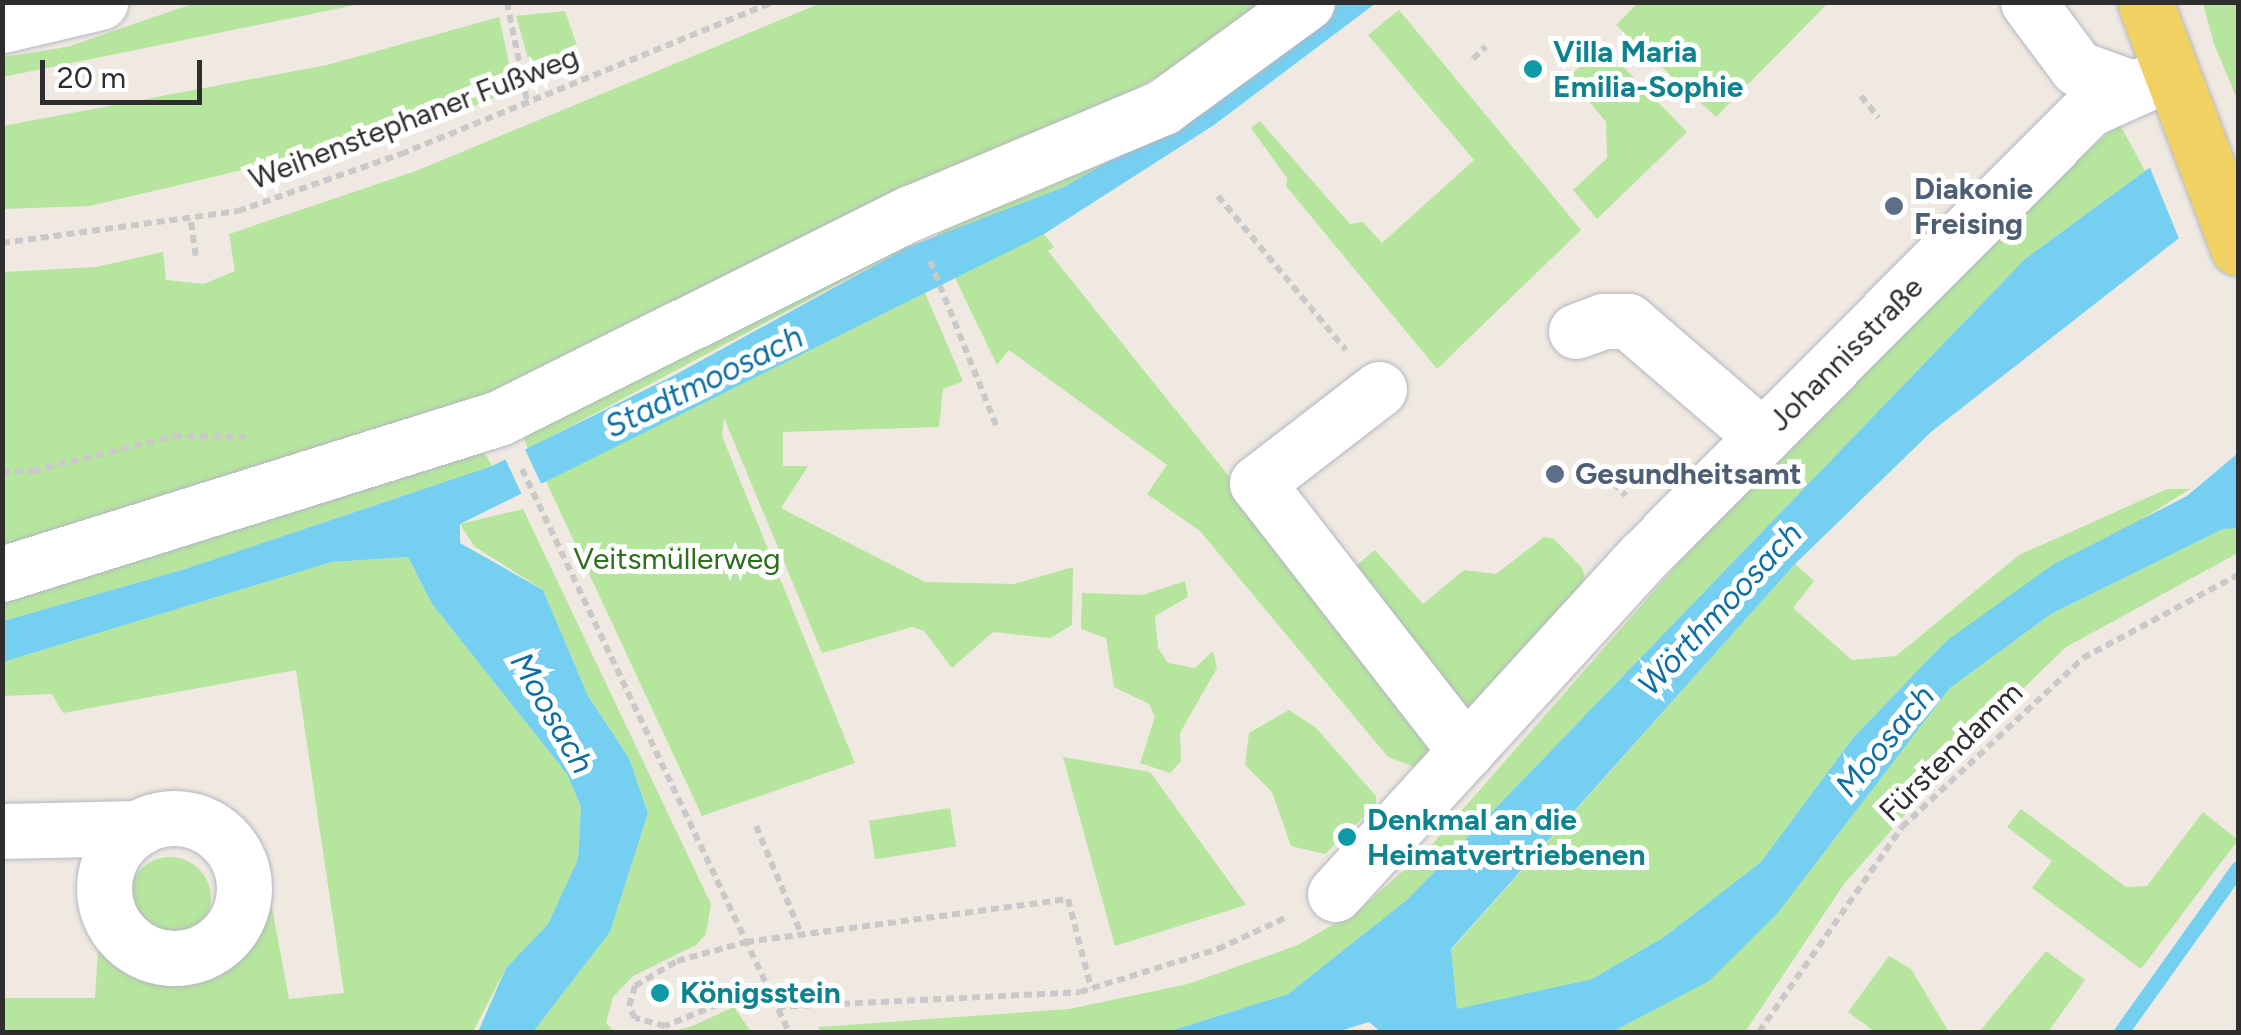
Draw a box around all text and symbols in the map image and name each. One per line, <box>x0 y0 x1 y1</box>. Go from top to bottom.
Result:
place label: Villa Maria Emilia-Sophie <box>1553 34 1743 104</box>
street label: Weihenstephaner Fußweg <box>244 39 584 197</box>
scale bar <box>45 40 208 102</box>
marker: Villa Maria Emilia-Sophie <box>1522 58 1544 80</box>
text: 20 m <box>57 59 126 96</box>
place label: Diakonie Freising <box>1914 171 2033 242</box>
marker: Diakonie Freising <box>1883 195 1905 217</box>
street label: Johannisstraße <box>1761 269 1931 439</box>
water label: Stadtmoosach <box>599 318 809 446</box>
place label: Gesundheitsamt <box>1575 456 1802 492</box>
marker: Gesundheitsamt <box>1544 463 1566 485</box>
water label: Wörthmoosach <box>1630 515 1810 703</box>
park label: Veitsmüllerweg <box>573 541 781 577</box>
water label: Moosach <box>502 646 602 780</box>
street label: Fürstendamm <box>1872 675 2030 829</box>
water label: Moosach <box>1827 678 1943 804</box>
place label: Denkmal an die Heimatvertriebenen <box>1367 802 1645 872</box>
marker: Denkmal an die Heimatvertriebenen <box>1336 826 1358 848</box>
place label: Königsstein <box>680 975 841 1011</box>
marker: Königsstein <box>649 982 671 1004</box>

